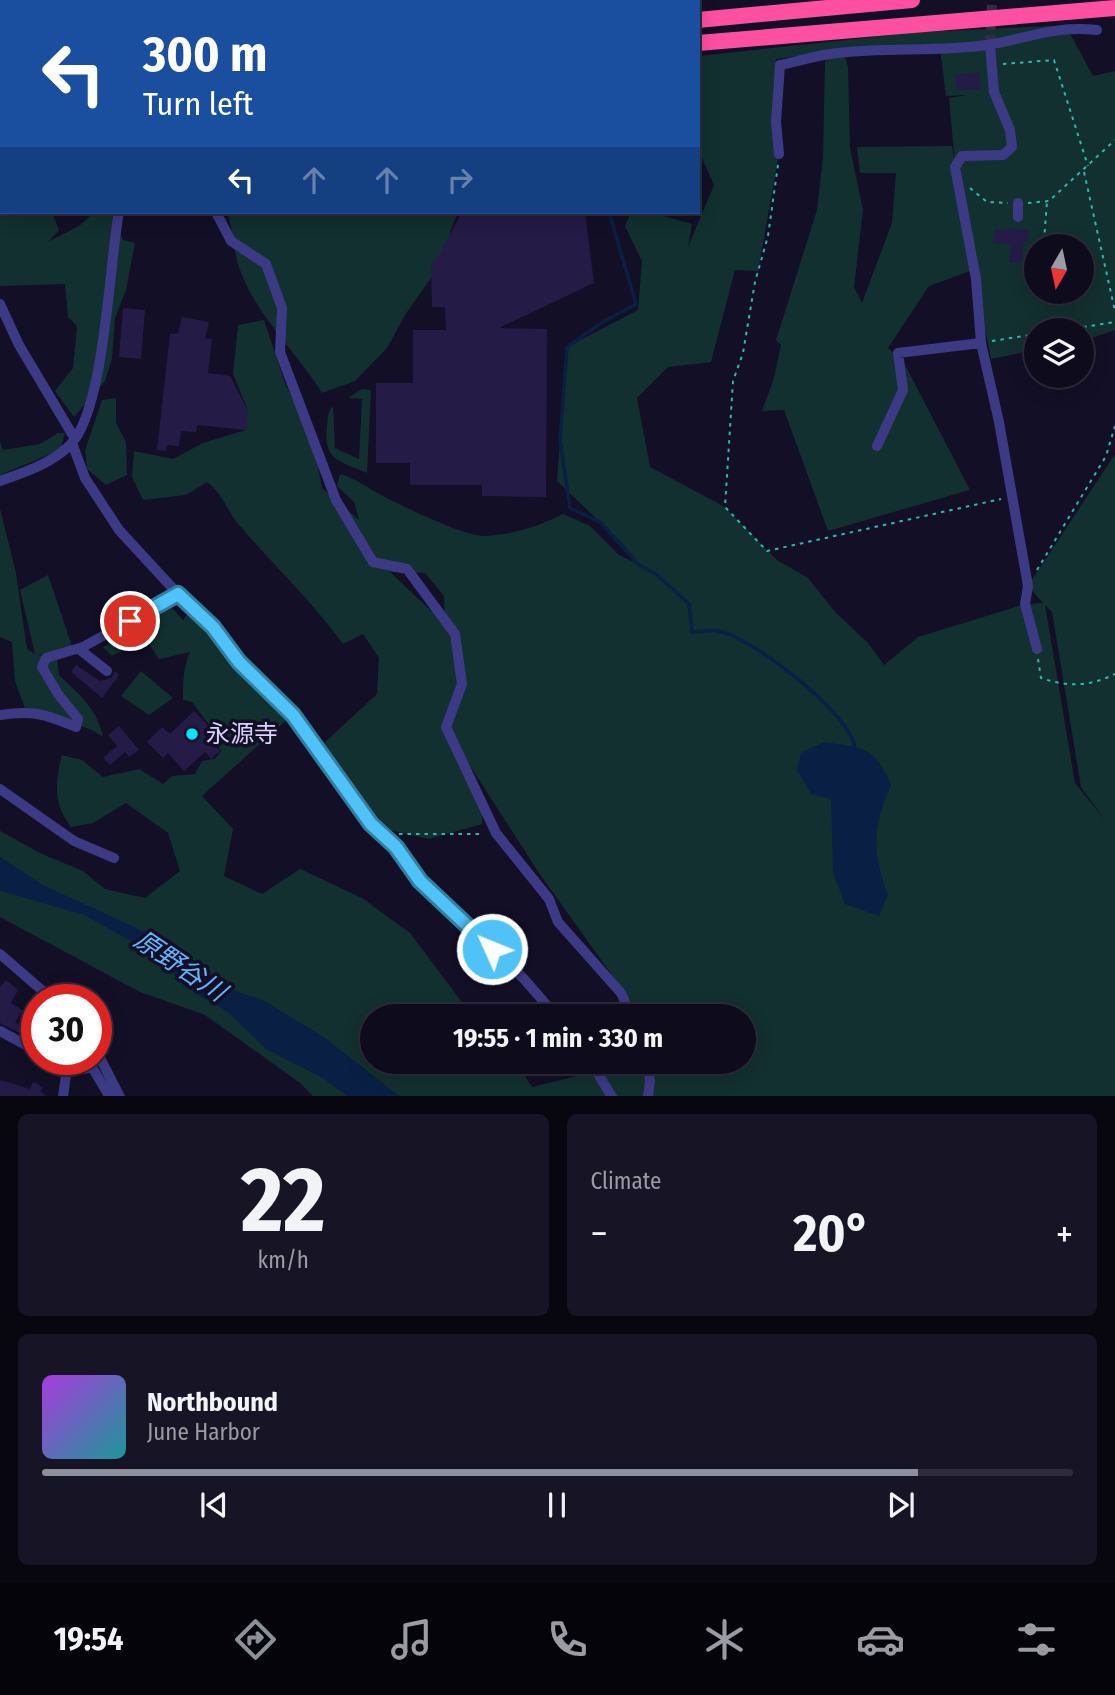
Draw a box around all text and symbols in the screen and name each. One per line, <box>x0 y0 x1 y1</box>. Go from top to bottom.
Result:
text: 300 m <box>143 25 267 84</box>
icon: left <box>28 28 119 119</box>
text: Turn left <box>143 85 253 123</box>
icon: left <box>222 161 260 199</box>
icon: ahead <box>295 161 333 199</box>
icon: ahead <box>368 161 406 199</box>
icon: right <box>441 161 479 199</box>
north arrow <box>1024 234 1094 304</box>
map controls <box>1024 234 1094 388</box>
button: layers <box>1024 318 1094 388</box>
pin <box>100 591 160 651</box>
icon: arrive <box>111 602 149 640</box>
place label: 永源寺 <box>206 720 278 748</box>
marker: 永源寺 <box>184 726 200 742</box>
position arrow <box>455 912 529 986</box>
water label: 原野谷川 <box>128 924 234 1010</box>
speed limit sign: 30 <box>21 984 112 1075</box>
text: 19:55 · 1 min · 330 m <box>453 1023 663 1054</box>
text: 22 <box>241 1146 325 1255</box>
text: Climate <box>591 1167 661 1195</box>
text: 20° <box>793 1202 870 1265</box>
text: − <box>591 1211 608 1257</box>
text: + <box>1056 1211 1073 1257</box>
text: km/h <box>258 1246 309 1274</box>
text: Northbound <box>147 1387 278 1418</box>
text: June Harbor <box>147 1418 260 1446</box>
icon: previous <box>195 1486 233 1524</box>
icon: pause <box>538 1486 576 1524</box>
icon: next <box>882 1486 920 1524</box>
icon: directions <box>231 1615 280 1664</box>
icon: music <box>387 1615 436 1664</box>
icon: phone <box>543 1615 592 1664</box>
icon: climate <box>700 1615 749 1664</box>
icon: car <box>856 1615 905 1664</box>
icon: filters <box>1012 1615 1061 1664</box>
text: 19:54 <box>54 1620 123 1658</box>

